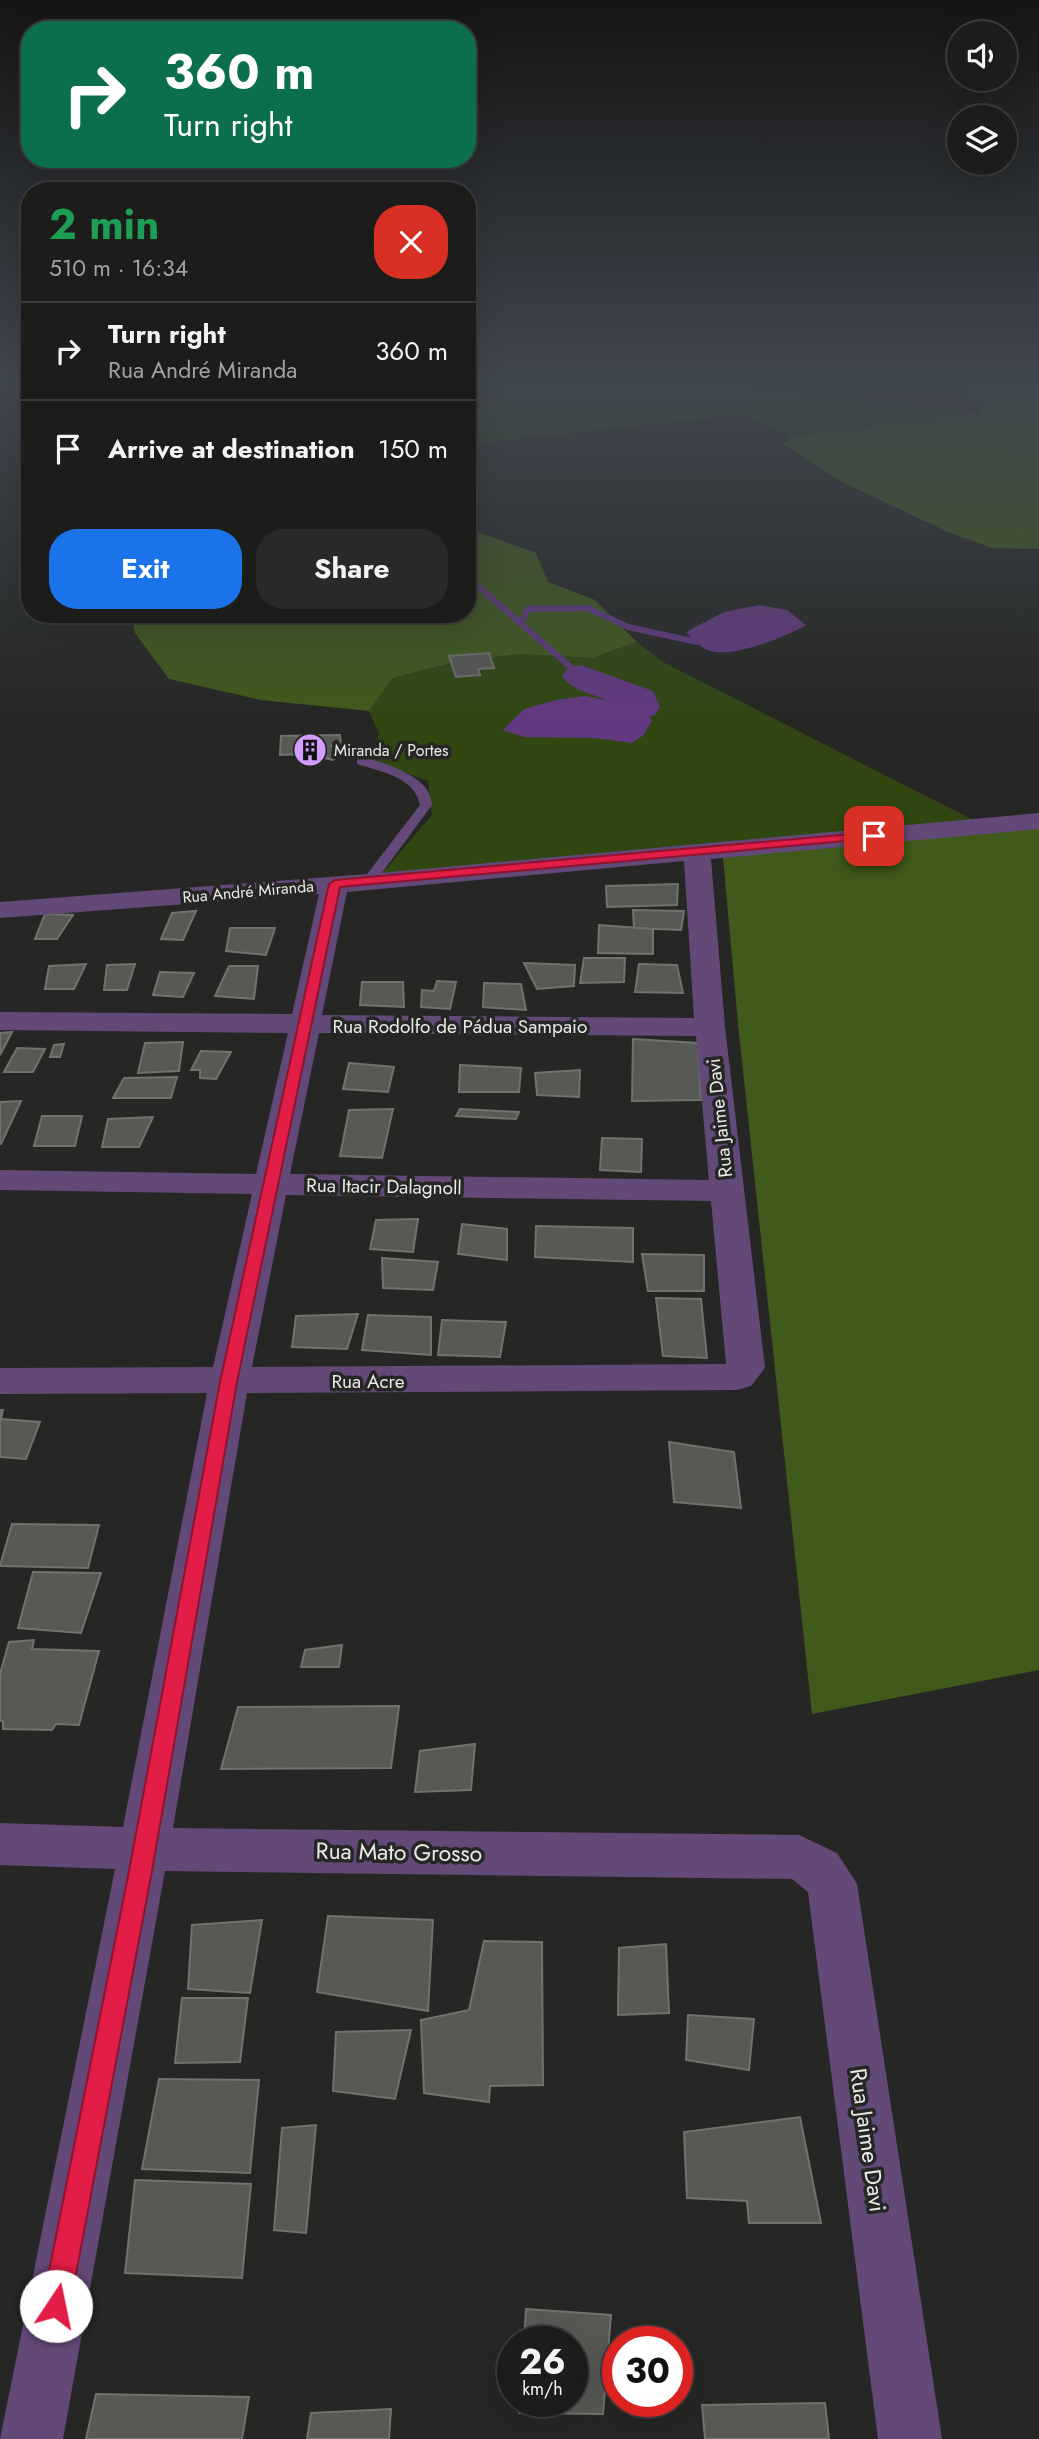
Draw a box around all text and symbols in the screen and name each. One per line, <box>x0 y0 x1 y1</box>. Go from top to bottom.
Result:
map controls <box>947 21 1017 175</box>
button: sound <box>947 21 1017 91</box>
text: 360 m <box>164 37 315 107</box>
icon: right <box>49 49 140 140</box>
text: Turn right <box>164 102 293 148</box>
button: layers <box>947 105 1017 175</box>
text: 2 min <box>49 194 159 255</box>
button: close <box>374 205 448 279</box>
text: 510 m · 16:34 <box>49 251 188 285</box>
text: Turn right <box>108 315 226 353</box>
icon: right <box>49 332 87 370</box>
text: 360 m <box>375 332 448 370</box>
text: Rua André Miranda <box>108 353 297 387</box>
icon: arrive <box>49 430 87 468</box>
text: Arrive at destination <box>108 430 355 468</box>
text: 150 m <box>378 430 448 468</box>
button: Exit <box>49 529 242 609</box>
button: Share <box>256 529 448 609</box>
building icon: Miranda / Portes <box>291 731 329 769</box>
place label: Miranda / Portes <box>334 739 448 762</box>
pin <box>844 806 904 866</box>
icon: arrive <box>855 817 893 855</box>
street label: Rua André Miranda <box>181 874 315 909</box>
street label: Rua Rodolfo de Pádua Sampaio <box>333 1013 587 1040</box>
street label: Rua Jaime Davi <box>700 1057 739 1179</box>
street label: Rua Itacir Dalagnoll <box>306 1172 462 1201</box>
street label: Rua Acre <box>331 1368 405 1395</box>
street label: Rua Mato Grosso <box>315 1834 483 1870</box>
street label: Rua Jaime Davi <box>841 2066 895 2214</box>
position arrow <box>19 2269 93 2343</box>
speed limit sign: 30 <box>602 2326 693 2417</box>
text: 26 <box>519 2337 566 2387</box>
text: km/h <box>522 2376 563 2402</box>

